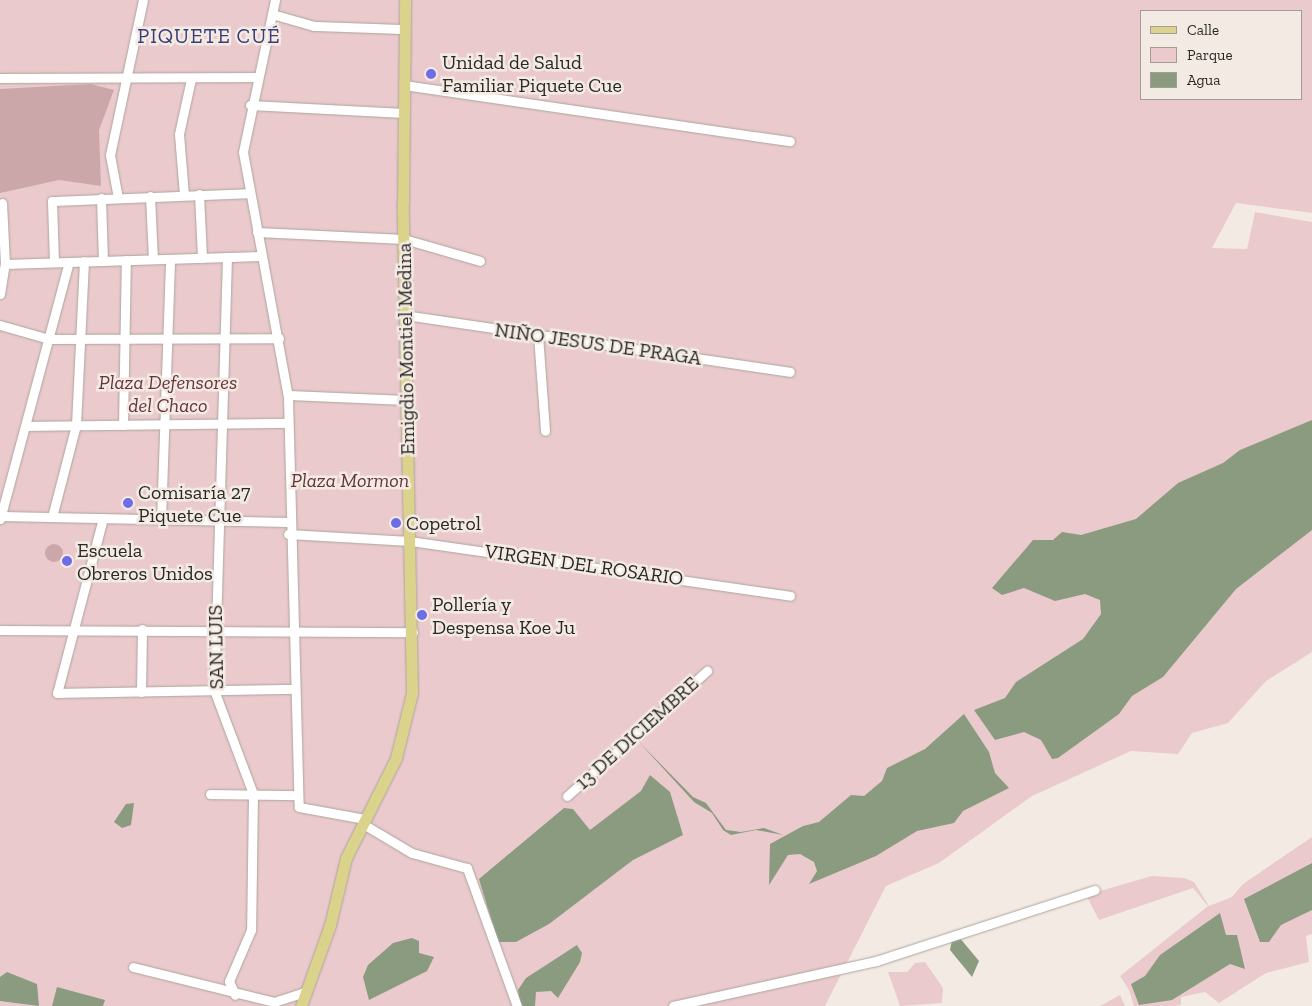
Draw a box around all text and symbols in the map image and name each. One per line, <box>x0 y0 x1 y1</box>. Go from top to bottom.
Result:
legend <box>1140 10 1302 100</box>
text: Calle <box>1187 21 1219 39</box>
district label: PIQUETE CUÉ <box>136 23 282 49</box>
text: Parque <box>1187 46 1233 64</box>
place label: Unidad de Salud Familiar Piquete Cue <box>442 50 622 97</box>
marker: Unidad de Salud Familiar Piquete Cue <box>424 67 438 81</box>
text: Agua <box>1187 71 1220 89</box>
street label: Emigdio Montiel Medina <box>392 243 420 455</box>
street label: NIÑO JESUS DE PRAGA <box>493 318 703 370</box>
park label: Plaza Defensores del Chaco <box>99 371 237 418</box>
park label: Plaza Mormon <box>291 468 409 492</box>
place label: Comisaría 27 Piquete Cue <box>138 480 250 527</box>
marker: Comisaría 27 Piquete Cue <box>122 497 134 509</box>
place label: Copetrol <box>406 511 481 535</box>
marker: Copetrol <box>390 517 402 529</box>
place label: Escuela Obreros Unidos <box>77 538 213 585</box>
street label: VIRGEN DEL ROSARIO <box>483 539 685 591</box>
marker: Escuela Obreros Unidos <box>61 555 73 567</box>
place label: Pollería y Despensa Koe Ju <box>432 592 576 639</box>
street label: SAN LUIS <box>203 605 229 689</box>
marker: Pollería y Despensa Koe Ju <box>416 609 428 621</box>
street label: 13 DE DICIEMBRE <box>571 671 703 795</box>

